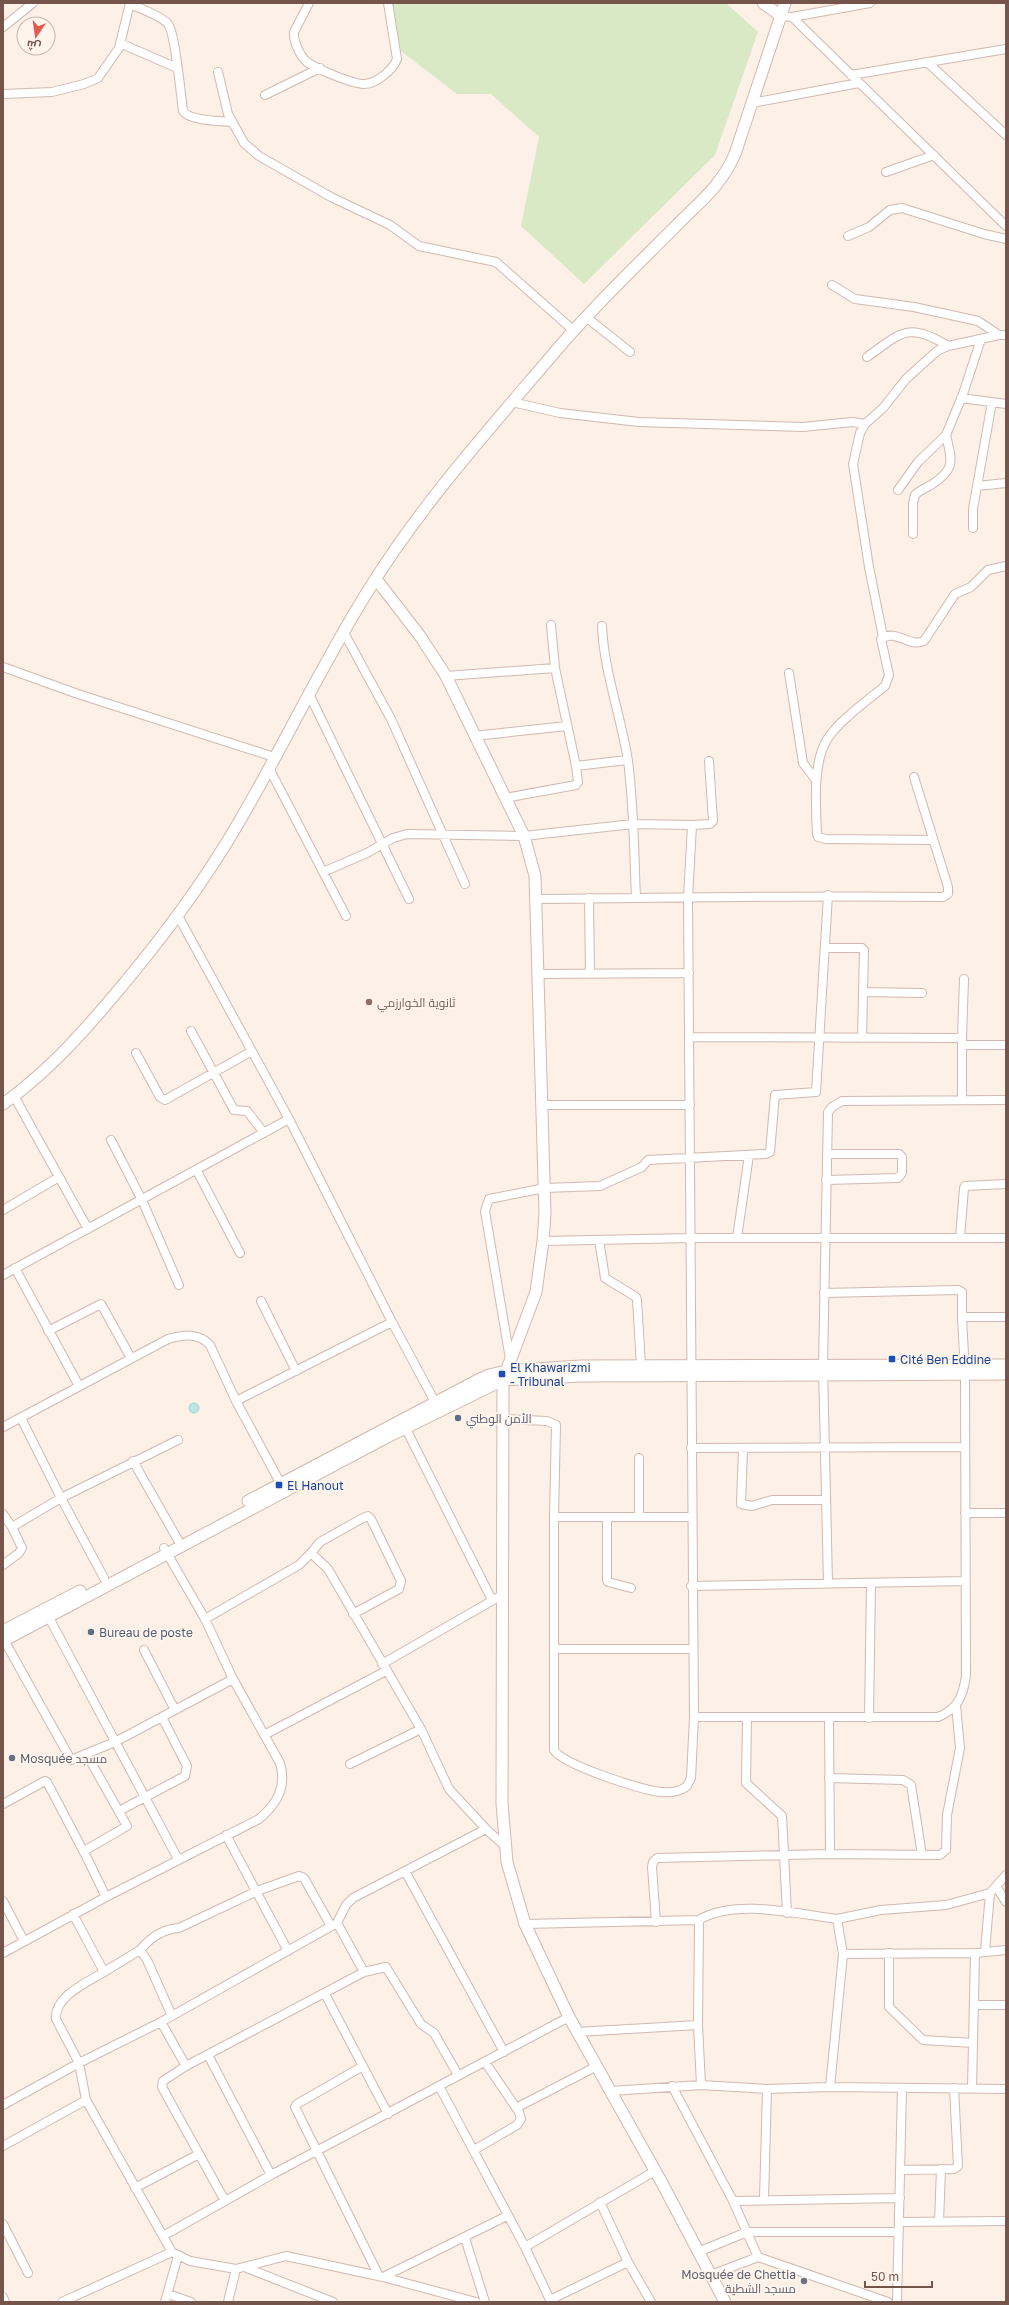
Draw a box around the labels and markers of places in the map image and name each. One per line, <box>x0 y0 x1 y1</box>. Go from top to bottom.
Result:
place label: ثانوية الخوارزمي <box>377 995 456 1013</box>
marker: ثانوية الخوارزمي <box>364 997 374 1007</box>
place label: Cité Ben Eddine <box>900 1352 991 1367</box>
marker: Cité Ben Eddine <box>887 1354 897 1364</box>
place label: El Khawarizmi - Tribunal <box>510 1360 591 1389</box>
marker: El Khawarizmi - Tribunal <box>497 1369 507 1379</box>
place label: الأمن الوطني <box>466 1411 532 1429</box>
marker: الأمن الوطني <box>453 1413 463 1423</box>
place label: El Hanout <box>287 1478 344 1493</box>
marker: El Hanout <box>274 1480 284 1490</box>
place label: Bureau de poste <box>99 1625 193 1640</box>
marker: Bureau de poste <box>86 1627 96 1637</box>
place label: Mosquée مسجد <box>20 1751 107 1766</box>
marker: Mosquée مسجد <box>7 1753 17 1763</box>
place label: Mosquée de Chettia مسجد الشطية <box>681 2267 796 2296</box>
marker: Mosquée de Chettia مسجد الشطية <box>799 2276 809 2286</box>

